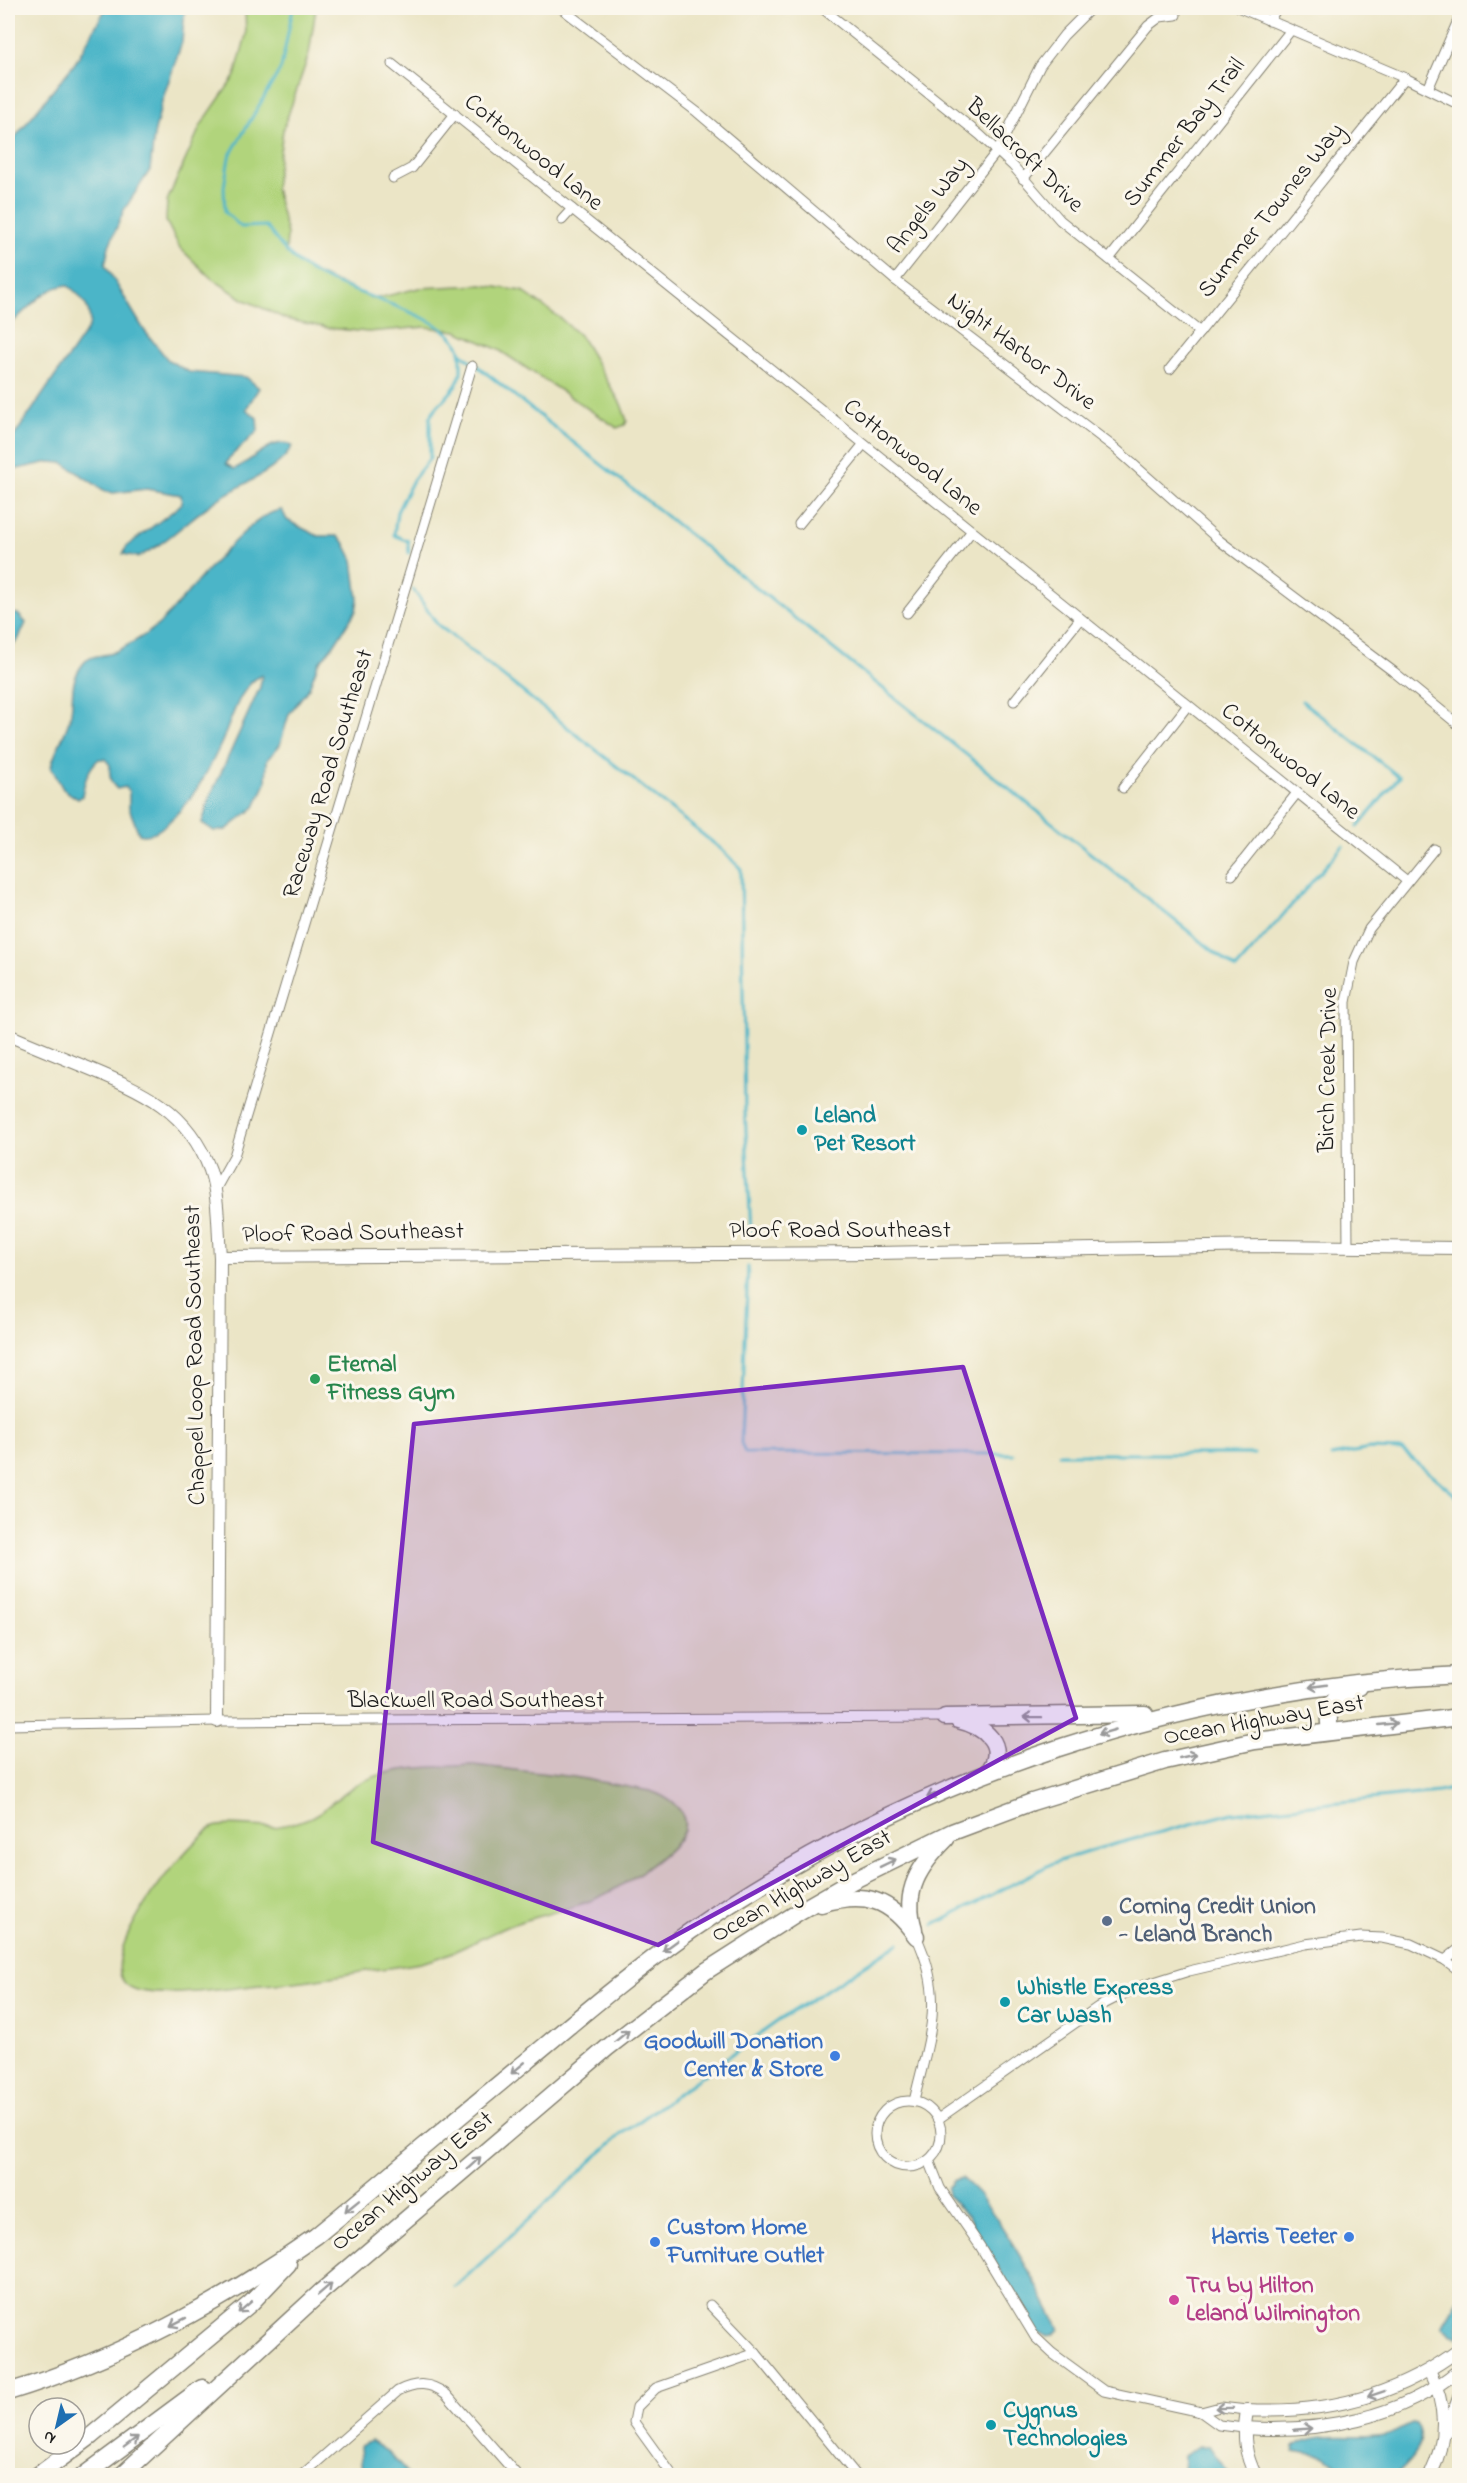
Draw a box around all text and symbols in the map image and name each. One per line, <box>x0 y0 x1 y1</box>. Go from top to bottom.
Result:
street label: Summer Bay Trail <box>1115 51 1255 216</box>
street label: Cottonwood Lane <box>456 86 610 220</box>
street label: Bellacroft Drive <box>956 90 1091 222</box>
street label: Summer Townes Way <box>1190 116 1355 307</box>
street label: Angels Way <box>880 150 979 263</box>
street label: Night Harbor Drive <box>939 284 1103 420</box>
street label: Cottonwood Lane <box>835 391 989 525</box>
street label: Raceway Road Southeast <box>274 645 385 903</box>
street label: Cottonwood Lane <box>1213 695 1367 829</box>
street label: Birch Creek Drive <box>1310 987 1348 1154</box>
place label: Leland Pet Resort <box>814 1099 916 1162</box>
marker: Leland Pet Resort <box>795 1123 809 1137</box>
street label: Chappel Loop Road Southeast <box>176 1204 216 1506</box>
street label: Ploof Road Southeast <box>729 1214 951 1249</box>
street label: Ploof Road Southeast <box>242 1215 464 1253</box>
place label: Eternal Fitness Gym <box>326 1348 455 1412</box>
marker: Eternal Fitness Gym <box>308 1372 322 1386</box>
one-way arrow <box>1309 1681 1329 1692</box>
street label: Blackwell Road Southeast <box>347 1684 604 1719</box>
street label: Ocean Highway East <box>1161 1686 1367 1757</box>
one-way arrow <box>1024 1711 1044 1723</box>
one-way arrow <box>1378 1718 1398 1729</box>
one-way arrow <box>1098 1727 1117 1738</box>
one-way arrow <box>1178 1749 1197 1761</box>
one-way arrow <box>927 1789 945 1801</box>
street label: Ocean Highway East <box>705 1821 899 1954</box>
one-way arrow <box>879 1857 897 1869</box>
place label: Corning Credit Union - Leland Branch <box>1118 1890 1316 1953</box>
marker: Corning Credit Union - Leland Branch <box>1100 1914 1114 1928</box>
one-way arrow <box>662 1939 678 1952</box>
place label: Whistle Express Car Wash <box>1017 1971 1173 2034</box>
marker: Whistle Express Car Wash <box>998 1995 1012 2009</box>
place label: Goodwill Donation Center & Store <box>644 2025 824 2088</box>
one-way arrow <box>614 2029 630 2042</box>
marker: Goodwill Donation Center & Store <box>828 2049 842 2063</box>
one-way arrow <box>511 2061 526 2075</box>
street label: Ocean Highway East <box>324 2103 503 2262</box>
one-way arrow <box>467 2156 482 2170</box>
one-way arrow <box>344 2200 360 2213</box>
place label: Custom Home Furniture Outlet <box>666 2211 825 2274</box>
place label: Harris Teeter <box>1211 2220 1338 2255</box>
marker: Harris Teeter <box>1342 2230 1356 2244</box>
marker: Custom Home Furniture Outlet <box>648 2235 662 2249</box>
place label: Tru by Hilton Leland Wilmington <box>1186 2269 1360 2333</box>
one-way arrow <box>317 2282 332 2296</box>
marker: Tru by Hilton Leland Wilmington <box>1167 2293 1181 2307</box>
one-way arrow <box>238 2300 253 2314</box>
one-way arrow <box>169 2317 187 2329</box>
one-way arrow <box>1366 2389 1385 2400</box>
place label: Cygnus Technologies <box>1003 2394 1128 2458</box>
north arrow <box>27 2396 87 2456</box>
one-way arrow <box>1215 2403 1234 2414</box>
marker: Cygnus Technologies <box>984 2418 998 2432</box>
one-way arrow <box>1292 2423 1312 2434</box>
text: N <box>38 2424 61 2450</box>
one-way arrow <box>123 2436 139 2449</box>

